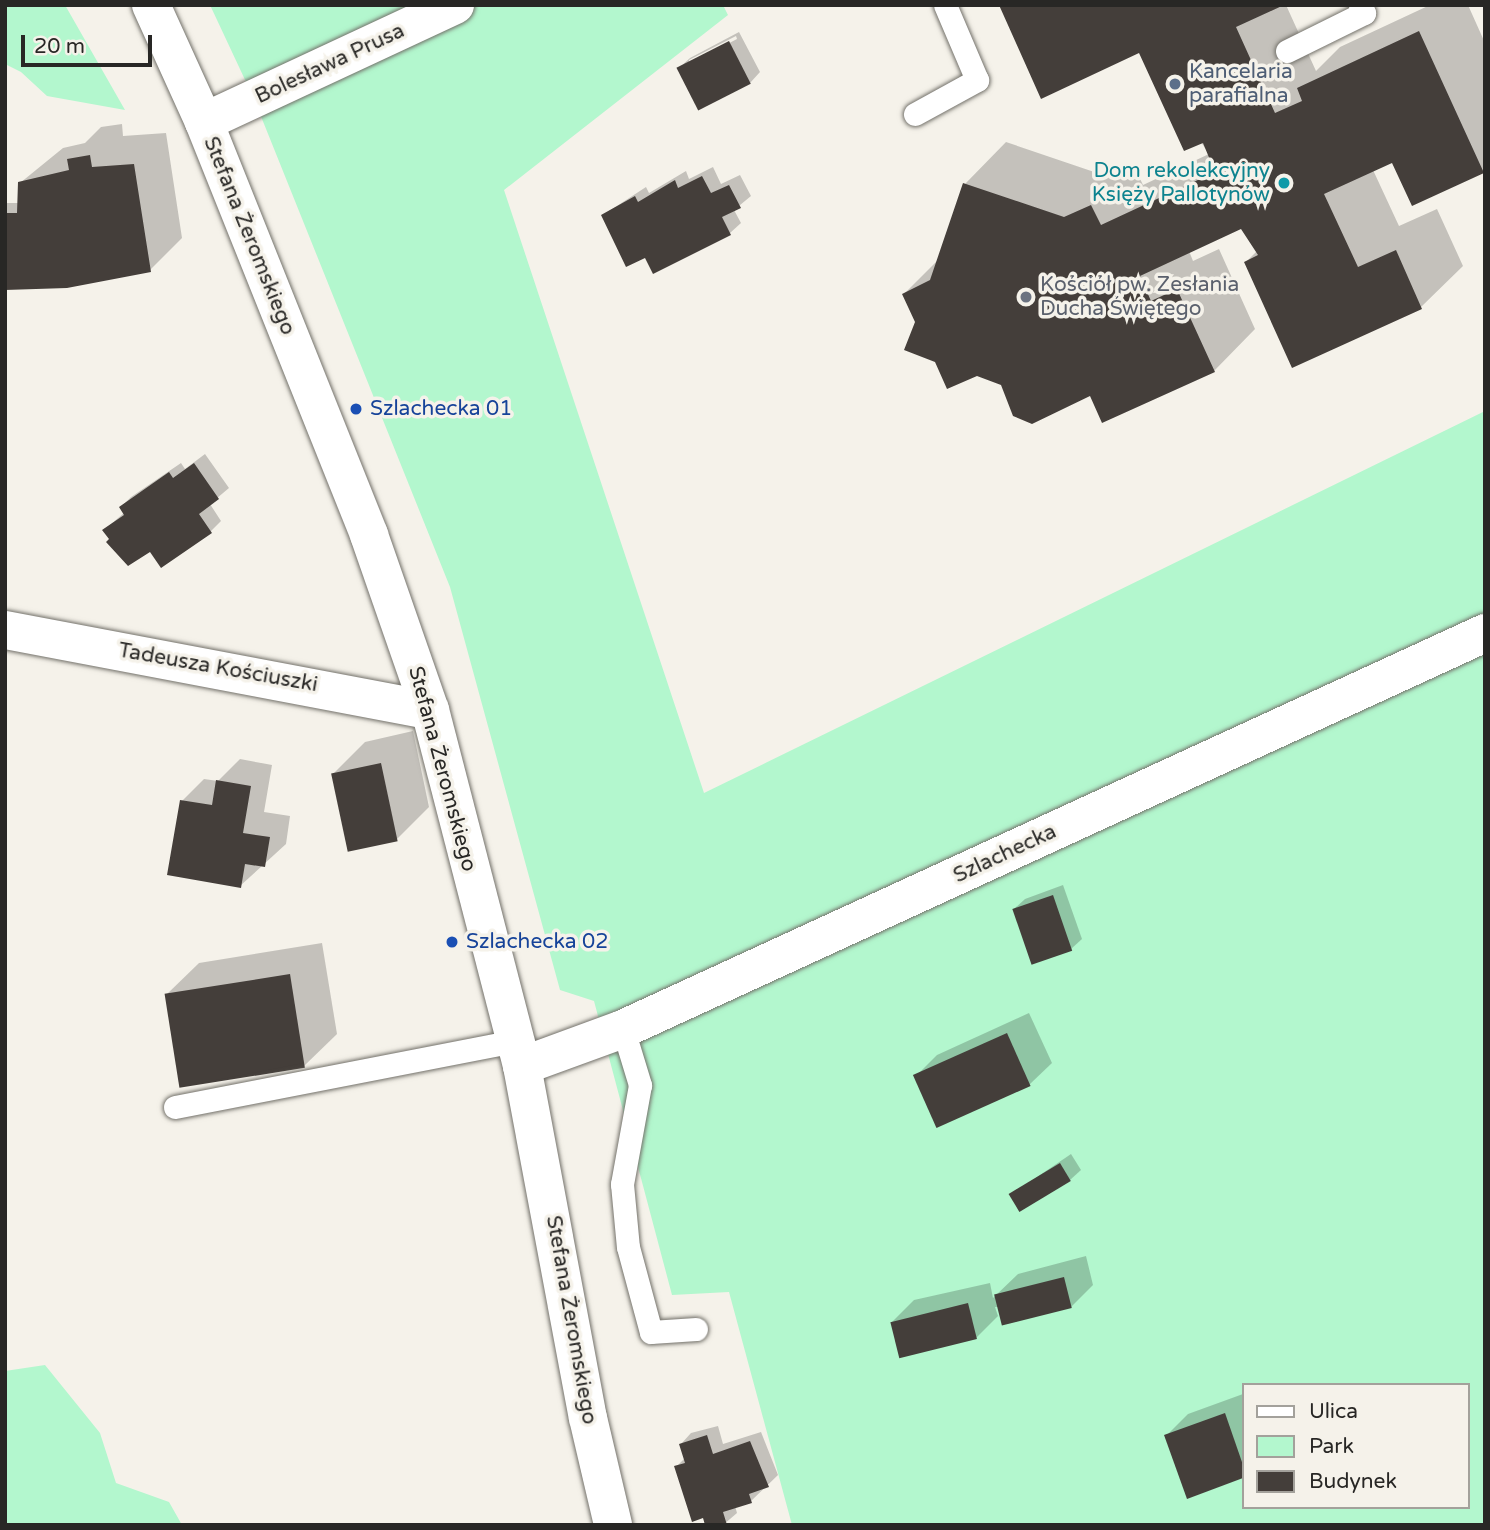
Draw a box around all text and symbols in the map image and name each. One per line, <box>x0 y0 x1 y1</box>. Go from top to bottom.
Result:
street label: Bolesława Prusa <box>251 18 409 110</box>
scale bar <box>24 21 156 65</box>
text: 20 m <box>34 34 85 59</box>
place label: Kancelaria parafialna <box>1189 59 1293 109</box>
marker: Kancelaria parafialna <box>1167 76 1183 92</box>
street label: Stefana Żeromskiego <box>198 133 300 339</box>
place label: Dom rekolekcyjny Księży Pallotynów <box>1092 158 1270 208</box>
marker: Dom rekolekcyjny Księży Pallotynów <box>1276 175 1292 191</box>
place label: Kościół pw. Zesłania Ducha Świętego <box>1040 272 1239 322</box>
marker: Kościół pw. Zesłania Ducha Świętego <box>1018 289 1034 305</box>
place label: Szlachecka 01 <box>370 396 512 422</box>
marker: Szlachecka 01 <box>348 401 364 417</box>
street label: Tadeusza Kościuszki <box>116 638 320 698</box>
street label: Stefana Żeromskiego <box>402 664 482 874</box>
street label: Szlachecka <box>950 819 1060 889</box>
place label: Szlachecka 02 <box>466 929 608 955</box>
marker: Szlachecka 02 <box>444 934 460 950</box>
street label: Stefana Żeromskiego <box>540 1214 602 1426</box>
legend <box>1242 1383 1469 1509</box>
text: Ulica <box>1309 1399 1358 1424</box>
text: Park <box>1309 1434 1354 1459</box>
text: Budynek <box>1309 1469 1397 1494</box>

